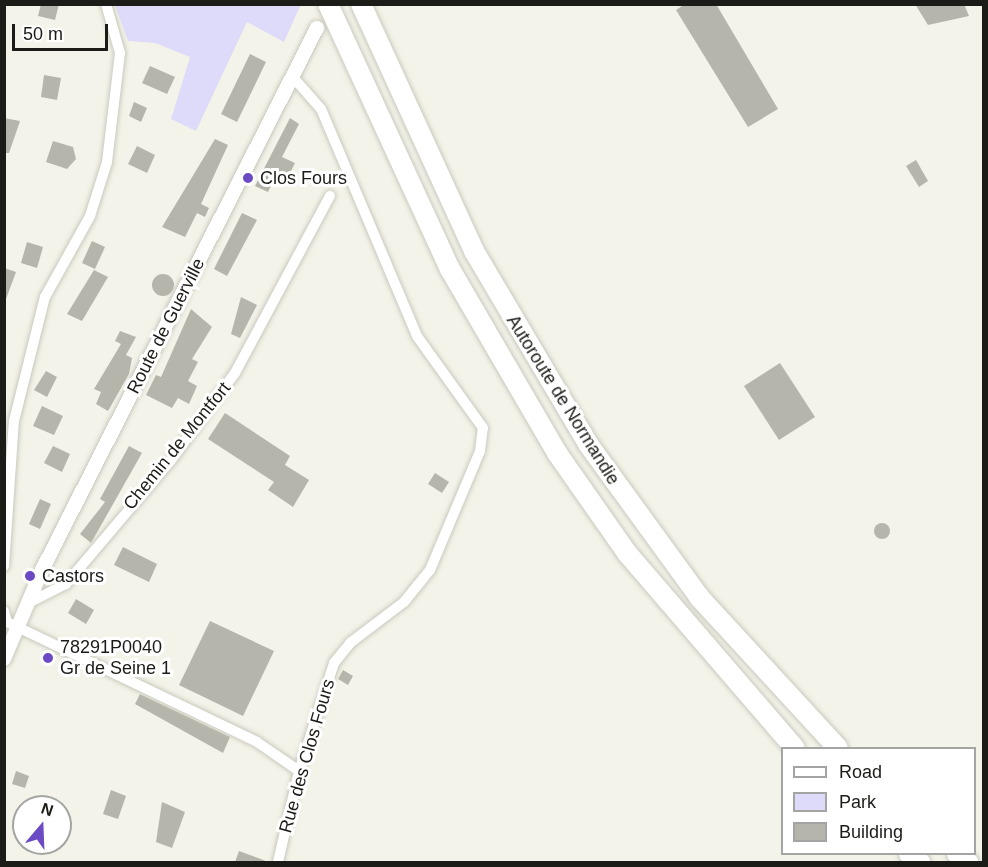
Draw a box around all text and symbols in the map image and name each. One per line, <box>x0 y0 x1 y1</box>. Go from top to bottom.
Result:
scale bar <box>15 12 111 50</box>
text: 50 m <box>23 24 63 44</box>
place label: Clos Fours <box>260 167 347 189</box>
marker: Clos Fours <box>241 171 255 185</box>
street label: Route de Guerville <box>123 255 209 397</box>
street label: Autoroute de Normandie <box>502 311 624 489</box>
street label: Chemin de Montfort <box>119 378 235 514</box>
place label: Castors <box>42 565 104 587</box>
marker: Castors <box>23 569 37 583</box>
place label: 78291P0040 Gr de Seine 1 <box>60 637 171 680</box>
marker: 78291P0040 Gr de Seine 1 <box>41 651 55 665</box>
street label: Rue des Clos Fours <box>275 677 339 835</box>
legend <box>781 747 976 855</box>
text: Road <box>839 762 882 782</box>
text: Park <box>839 792 876 812</box>
north arrow <box>12 795 72 855</box>
text: N <box>39 799 56 819</box>
text: Building <box>839 822 903 842</box>

